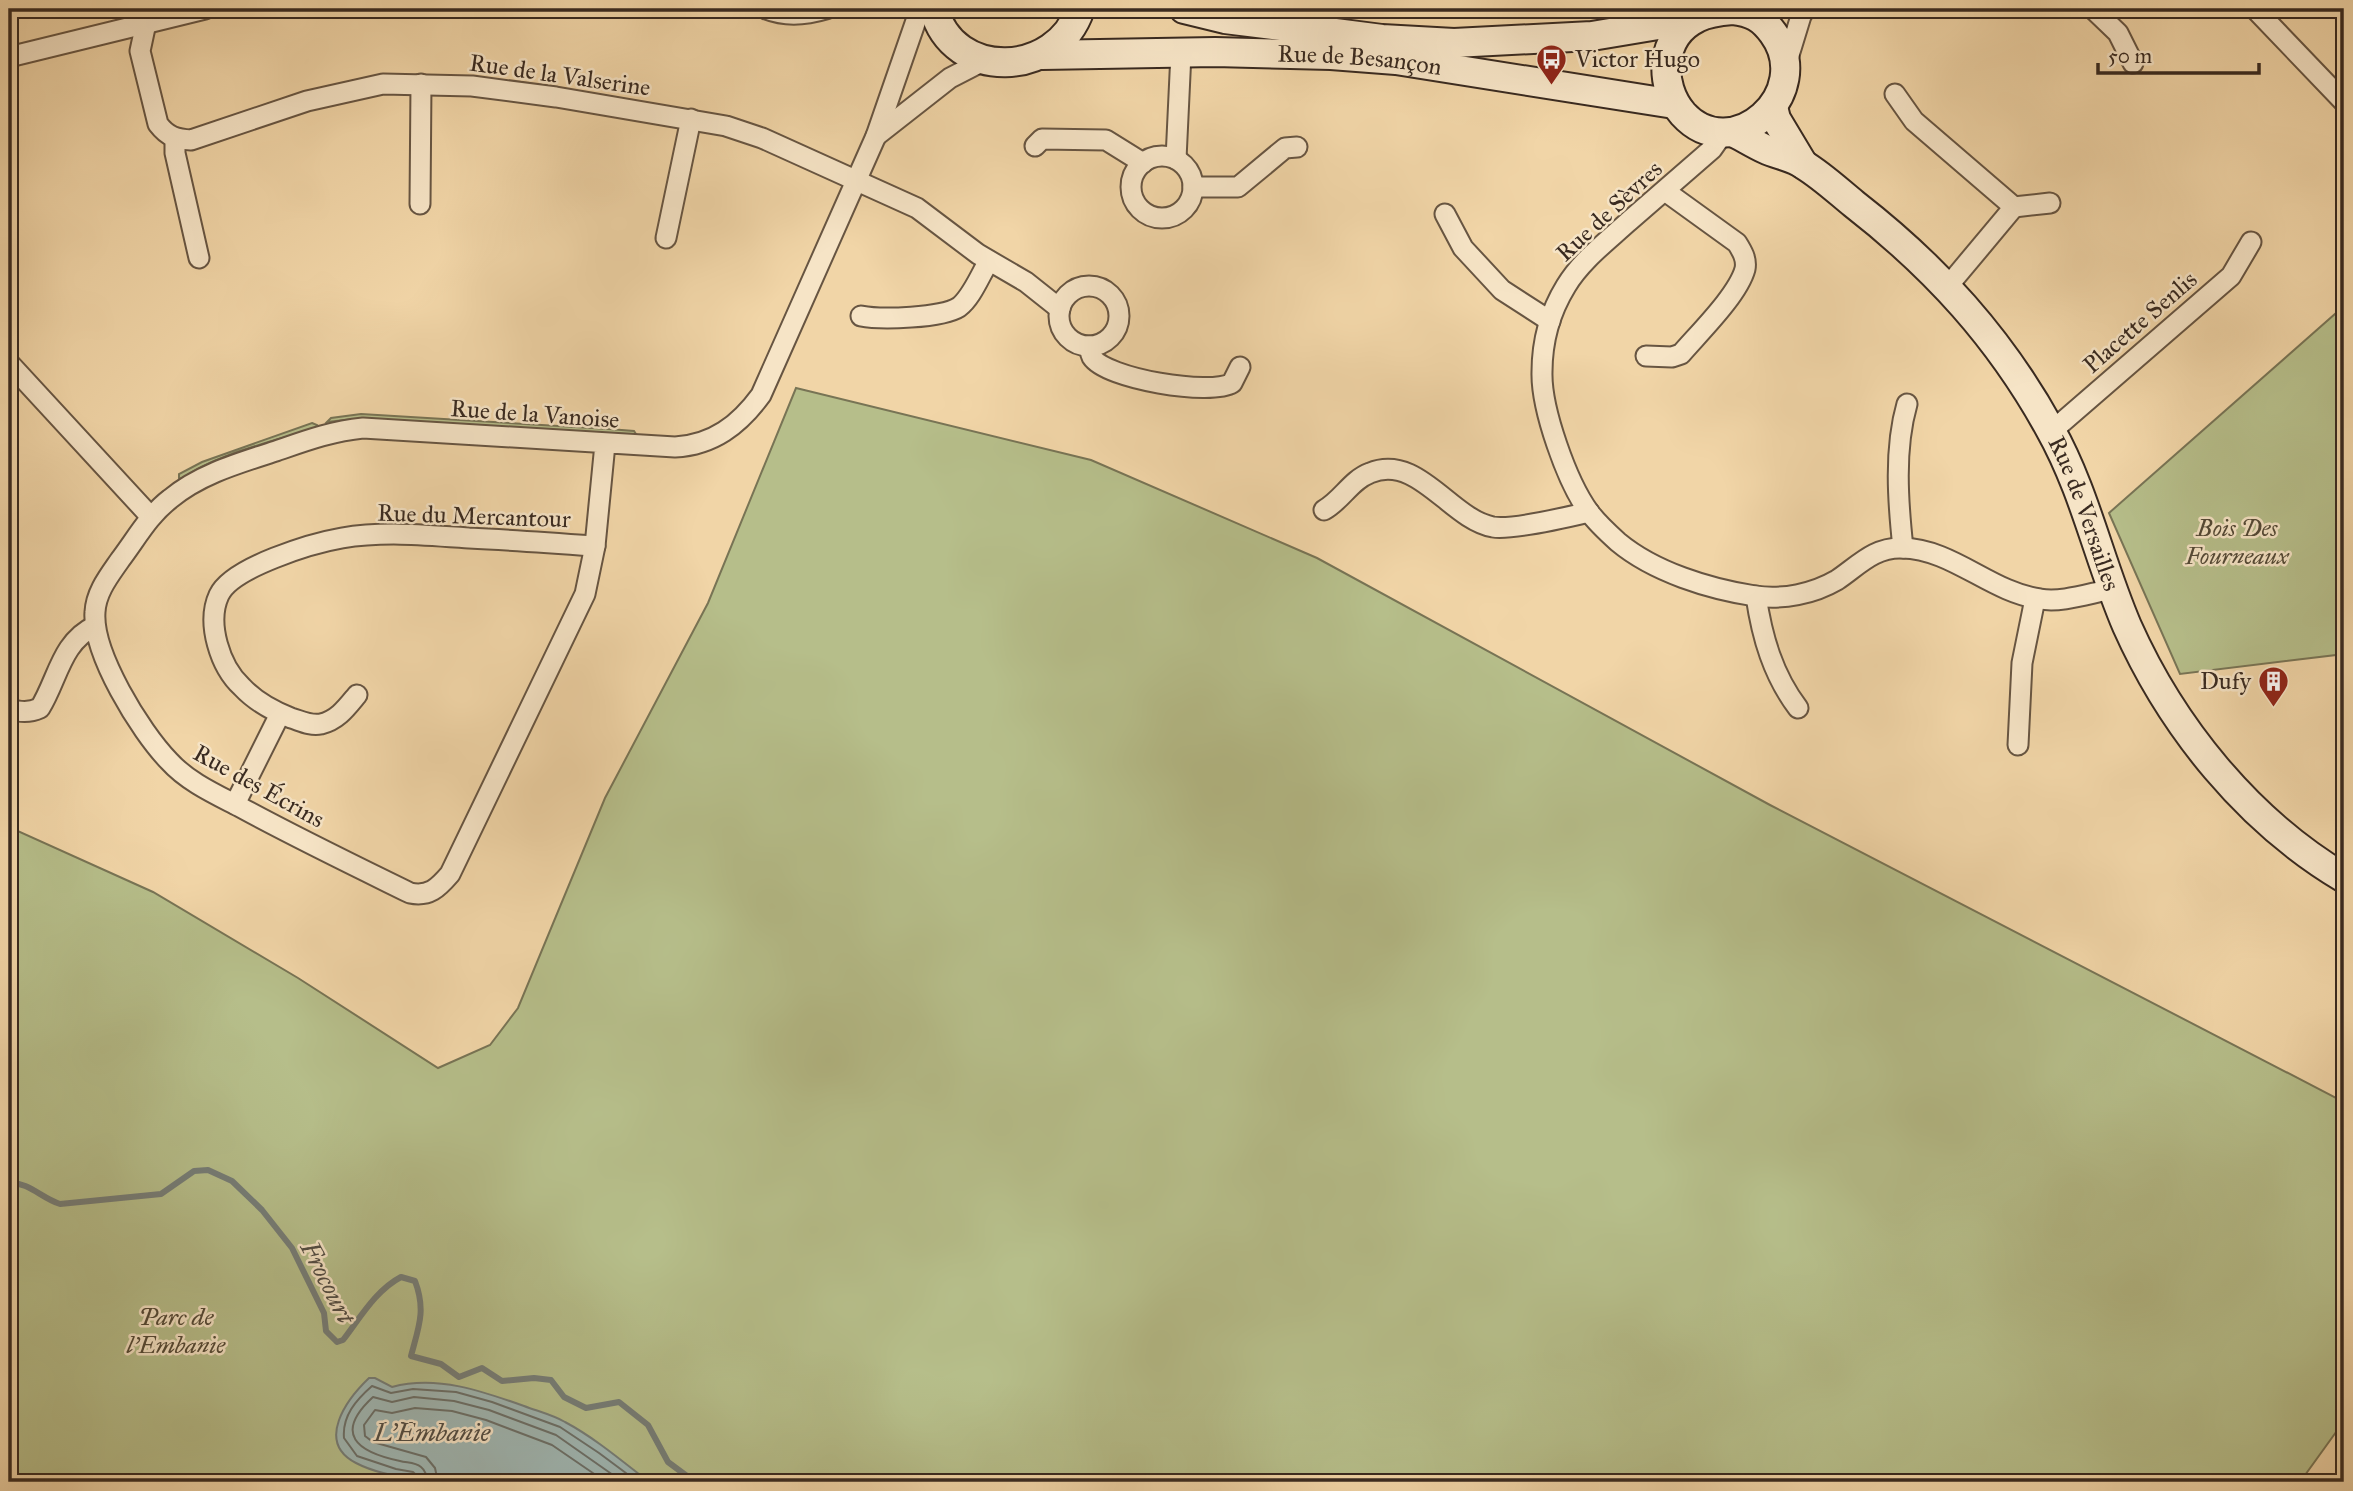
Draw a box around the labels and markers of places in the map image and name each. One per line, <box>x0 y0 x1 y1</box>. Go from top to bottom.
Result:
bus stop icon: Victor Hugo <box>1535 42 1569 86</box>
place label: Victor Hugo <box>1574 44 1700 74</box>
building icon: Dufy <box>2257 664 2291 708</box>
place label: Dufy <box>2200 666 2252 696</box>

